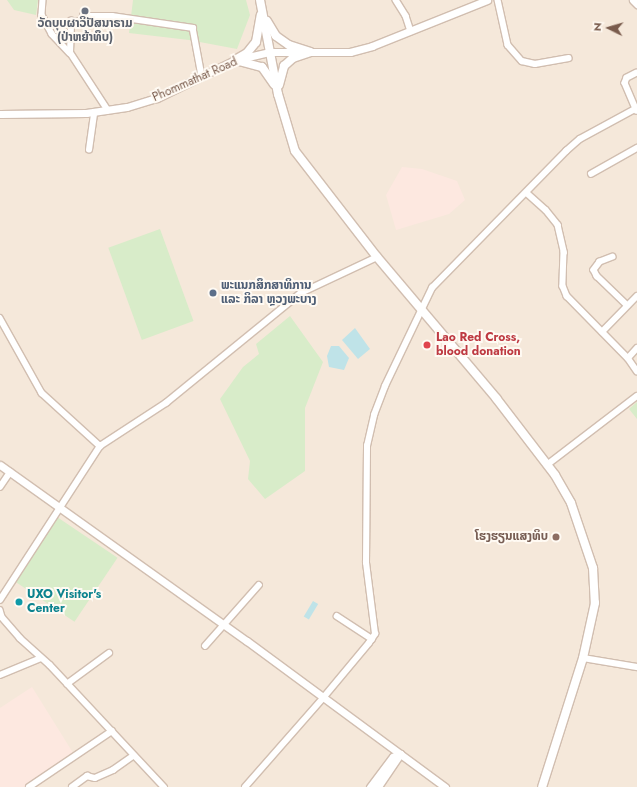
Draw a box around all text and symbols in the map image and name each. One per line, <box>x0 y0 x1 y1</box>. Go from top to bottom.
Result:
marker: ວັດບຸບຜາວິປັສນາຣາມ (ປ່າຫຍ້າທຶບ) <box>80 6 90 16</box>
north arrow <box>589 8 629 48</box>
place label: ວັດບຸບຜາວິປັສນາຣາມ (ປ່າຫຍ້າທຶບ) <box>38 17 132 45</box>
text: N <box>589 22 605 32</box>
street label: Phommathat Road <box>150 55 240 105</box>
place label: ພະແນກສຶກສາທິການ ແລະ ກິລາ ຫຼວງພະບາງ <box>221 279 316 307</box>
marker: ພະແນກສຶກສາທິການ ແລະ ກິລາ ຫຼວງພະບາງ <box>208 288 218 298</box>
place label: Lao Red Cross, blood donation <box>436 331 521 359</box>
marker: Lao Red Cross, blood donation <box>421 339 433 351</box>
place label: ໂຮງຮຽນແສງທິບ <box>475 530 548 544</box>
marker: ໂຮງຮຽນແສງທິບ <box>551 532 561 542</box>
place label: UXO Visitor's Center <box>27 588 101 616</box>
marker: UXO Visitor's Center <box>14 597 24 607</box>

